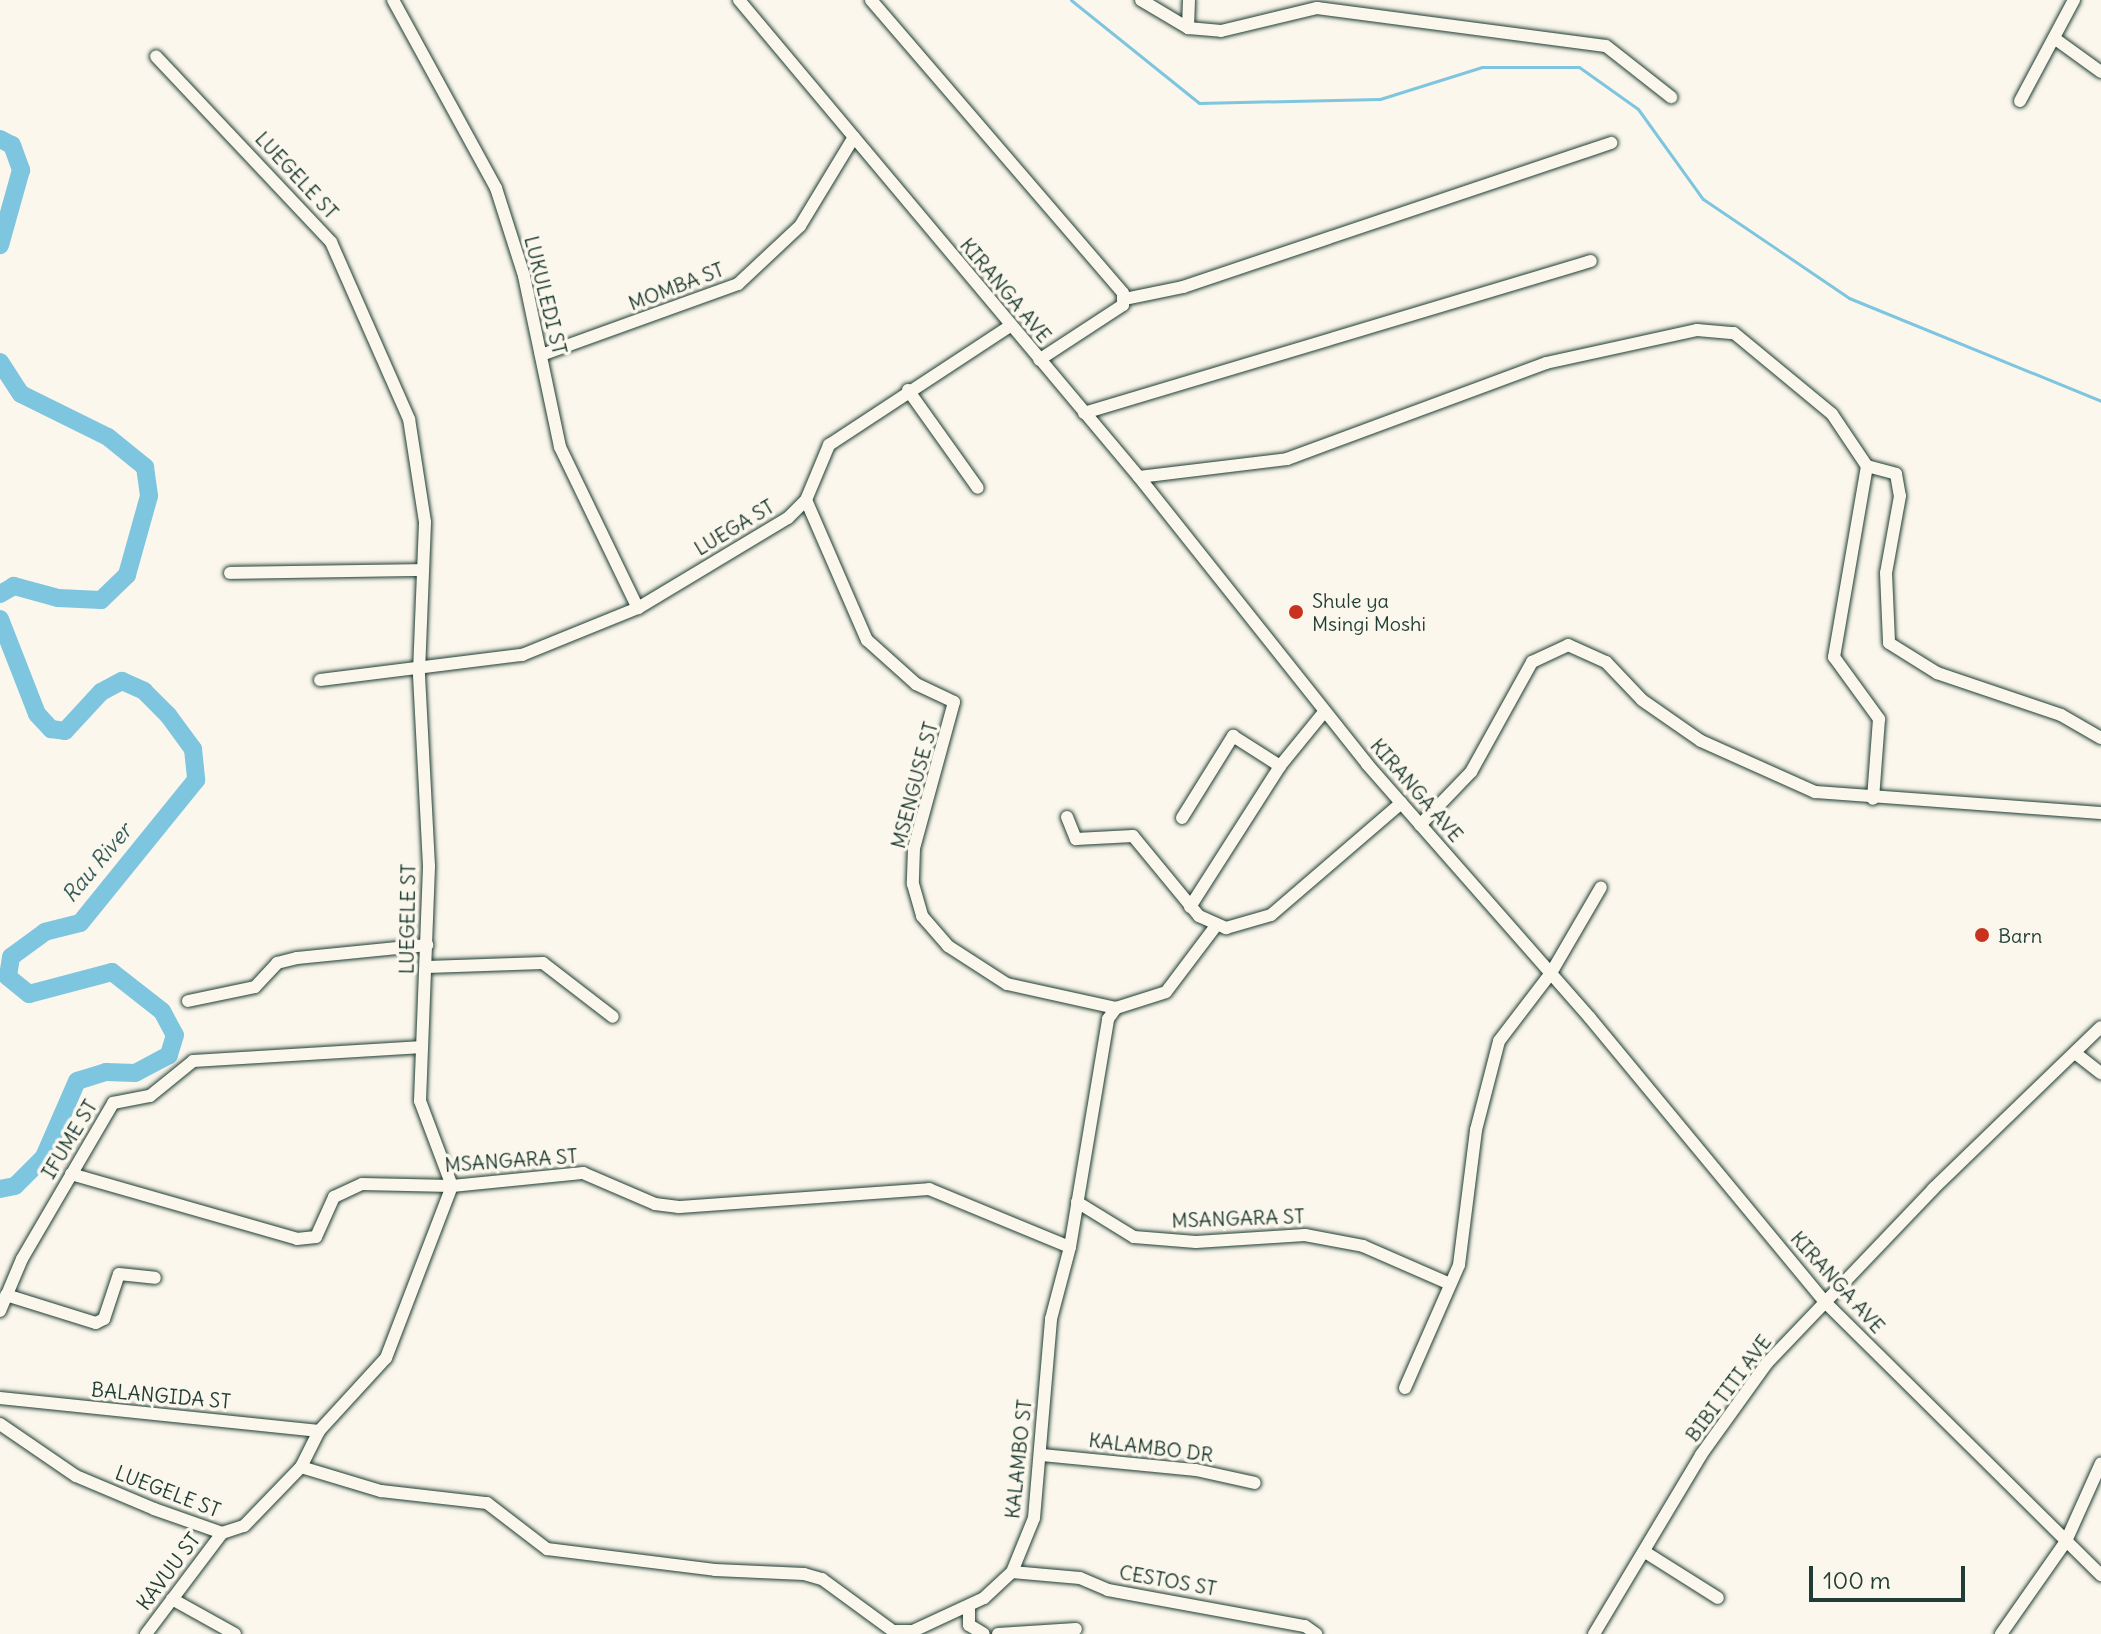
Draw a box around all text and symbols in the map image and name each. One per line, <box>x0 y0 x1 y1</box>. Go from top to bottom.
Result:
street label: LUEGELE ST <box>250 126 344 224</box>
street label: LUKULEDI ST <box>520 233 572 357</box>
street label: KIRANGA AVE <box>955 233 1057 347</box>
street label: MOMBA ST <box>625 257 727 315</box>
street label: LUEGA ST <box>690 494 778 560</box>
place label: Shule ya Msingi Moshi <box>1312 588 1426 635</box>
marker: Shule ya Msingi Moshi <box>1287 603 1305 621</box>
street label: MSENGUSE ST <box>886 719 942 851</box>
street label: KIRANGA AVE <box>1366 733 1468 847</box>
water label: Rau River <box>56 818 138 908</box>
street label: LUEGELE ST <box>394 863 420 975</box>
place label: Barn <box>1998 923 2042 947</box>
marker: Barn <box>1973 926 1991 944</box>
street label: IFUME ST <box>36 1095 102 1183</box>
street label: MSANGARA ST <box>444 1143 578 1177</box>
street label: MSANGARA ST <box>1171 1204 1305 1232</box>
street label: KIRANGA AVE <box>1786 1226 1890 1338</box>
street label: BIBI TITI AVE <box>1680 1330 1776 1446</box>
street label: BALANGIDA ST <box>90 1377 232 1413</box>
street label: KALAMBO ST <box>1000 1398 1036 1520</box>
street label: KALAMBO DR <box>1087 1427 1215 1467</box>
street label: LUEGELE ST <box>112 1460 224 1522</box>
street label: KAVUU ST <box>131 1528 205 1614</box>
scale bar <box>1813 1550 1969 1600</box>
street label: CESTOS ST <box>1117 1560 1219 1600</box>
text: 100 m <box>1823 1565 1891 1595</box>

